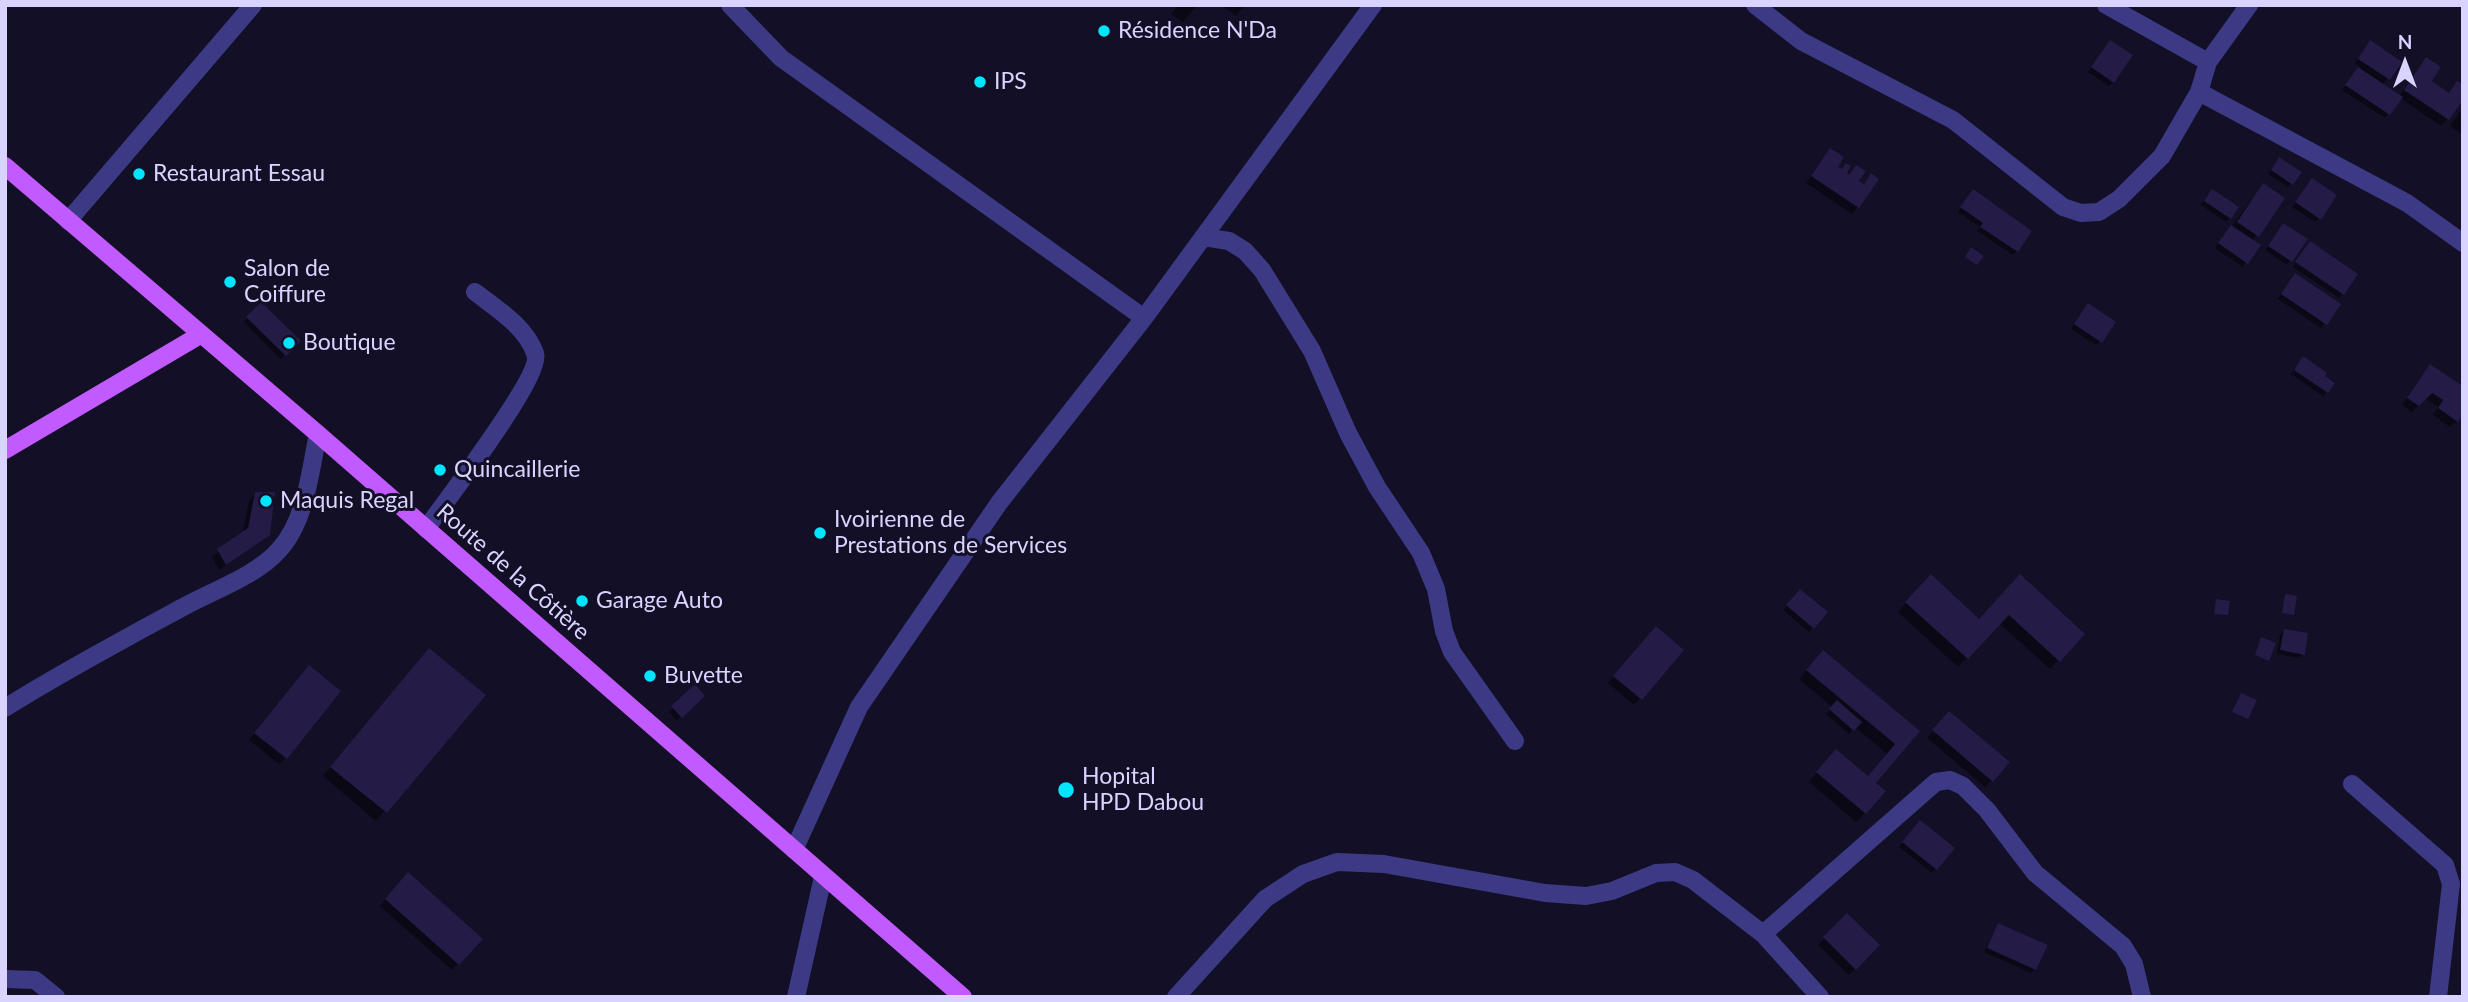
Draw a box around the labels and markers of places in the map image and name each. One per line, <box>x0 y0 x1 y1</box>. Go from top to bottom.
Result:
place label: Résidence N'Da <box>1118 17 1277 45</box>
marker: Résidence N'Da <box>1096 23 1112 39</box>
place label: IPS <box>994 68 1027 96</box>
marker: IPS <box>972 74 988 90</box>
place label: Restaurant Essau <box>153 160 325 188</box>
marker: Restaurant Essau <box>131 166 147 182</box>
place label: Salon de Coiffure <box>244 255 330 309</box>
marker: Salon de Coiffure <box>222 274 238 290</box>
place label: Boutique <box>303 329 396 357</box>
marker: Boutique <box>281 335 297 351</box>
place label: Quincaillerie <box>454 456 580 484</box>
marker: Quincaillerie <box>432 462 448 478</box>
place label: Maquis Regal <box>280 487 414 515</box>
marker: Maquis Regal <box>258 493 274 509</box>
place label: Ivoirienne de Prestations de Services <box>834 506 1067 560</box>
marker: Ivoirienne de Prestations de Services <box>812 525 828 541</box>
place label: Garage Auto <box>596 587 723 615</box>
marker: Garage Auto <box>574 593 590 609</box>
place label: Buvette <box>664 662 743 690</box>
marker: Buvette <box>642 668 658 684</box>
place label: Hopital HPD Dabou <box>1082 763 1204 817</box>
marker: Hopital HPD Dabou <box>1056 780 1076 800</box>

